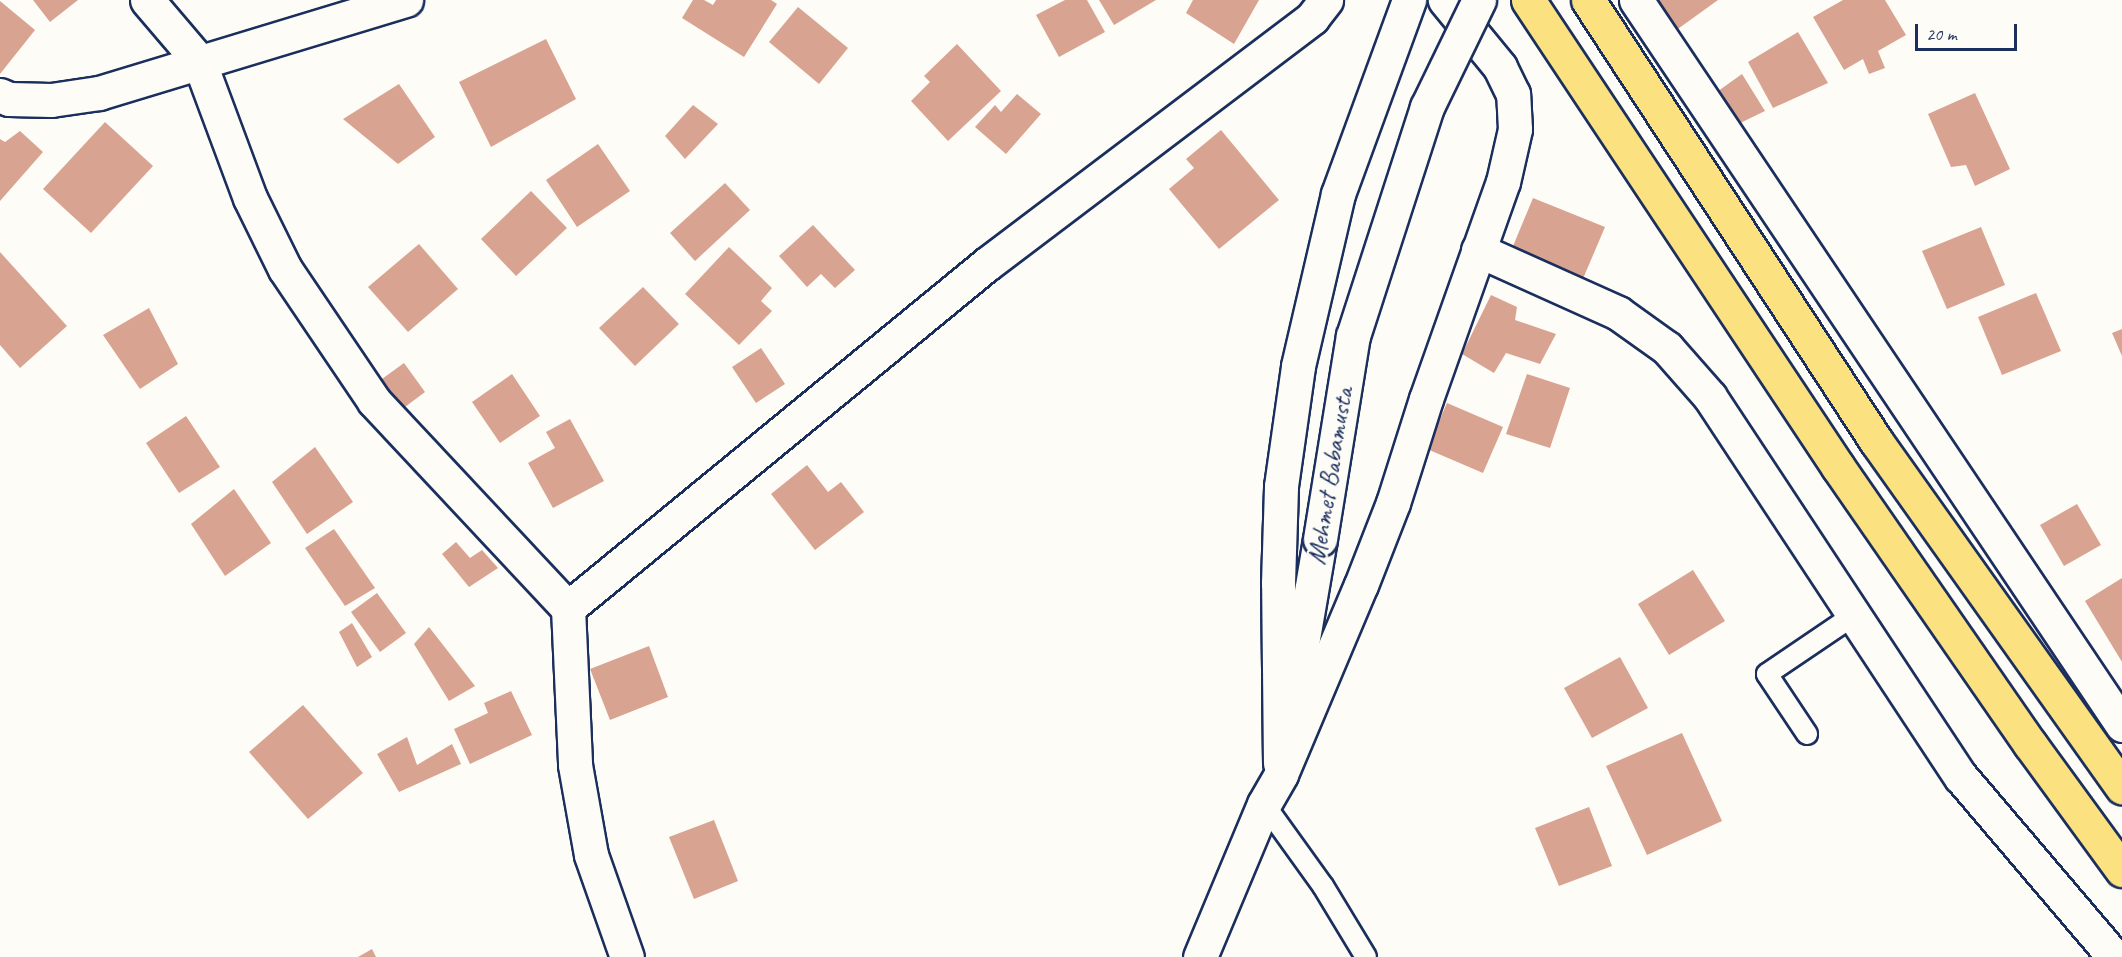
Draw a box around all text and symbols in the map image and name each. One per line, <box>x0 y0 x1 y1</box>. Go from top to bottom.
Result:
scale bar <box>1918 12 2020 50</box>
text: 20 m <box>1926 23 1957 45</box>
street label: Mehmet Babamusta <box>1301 385 1359 567</box>

